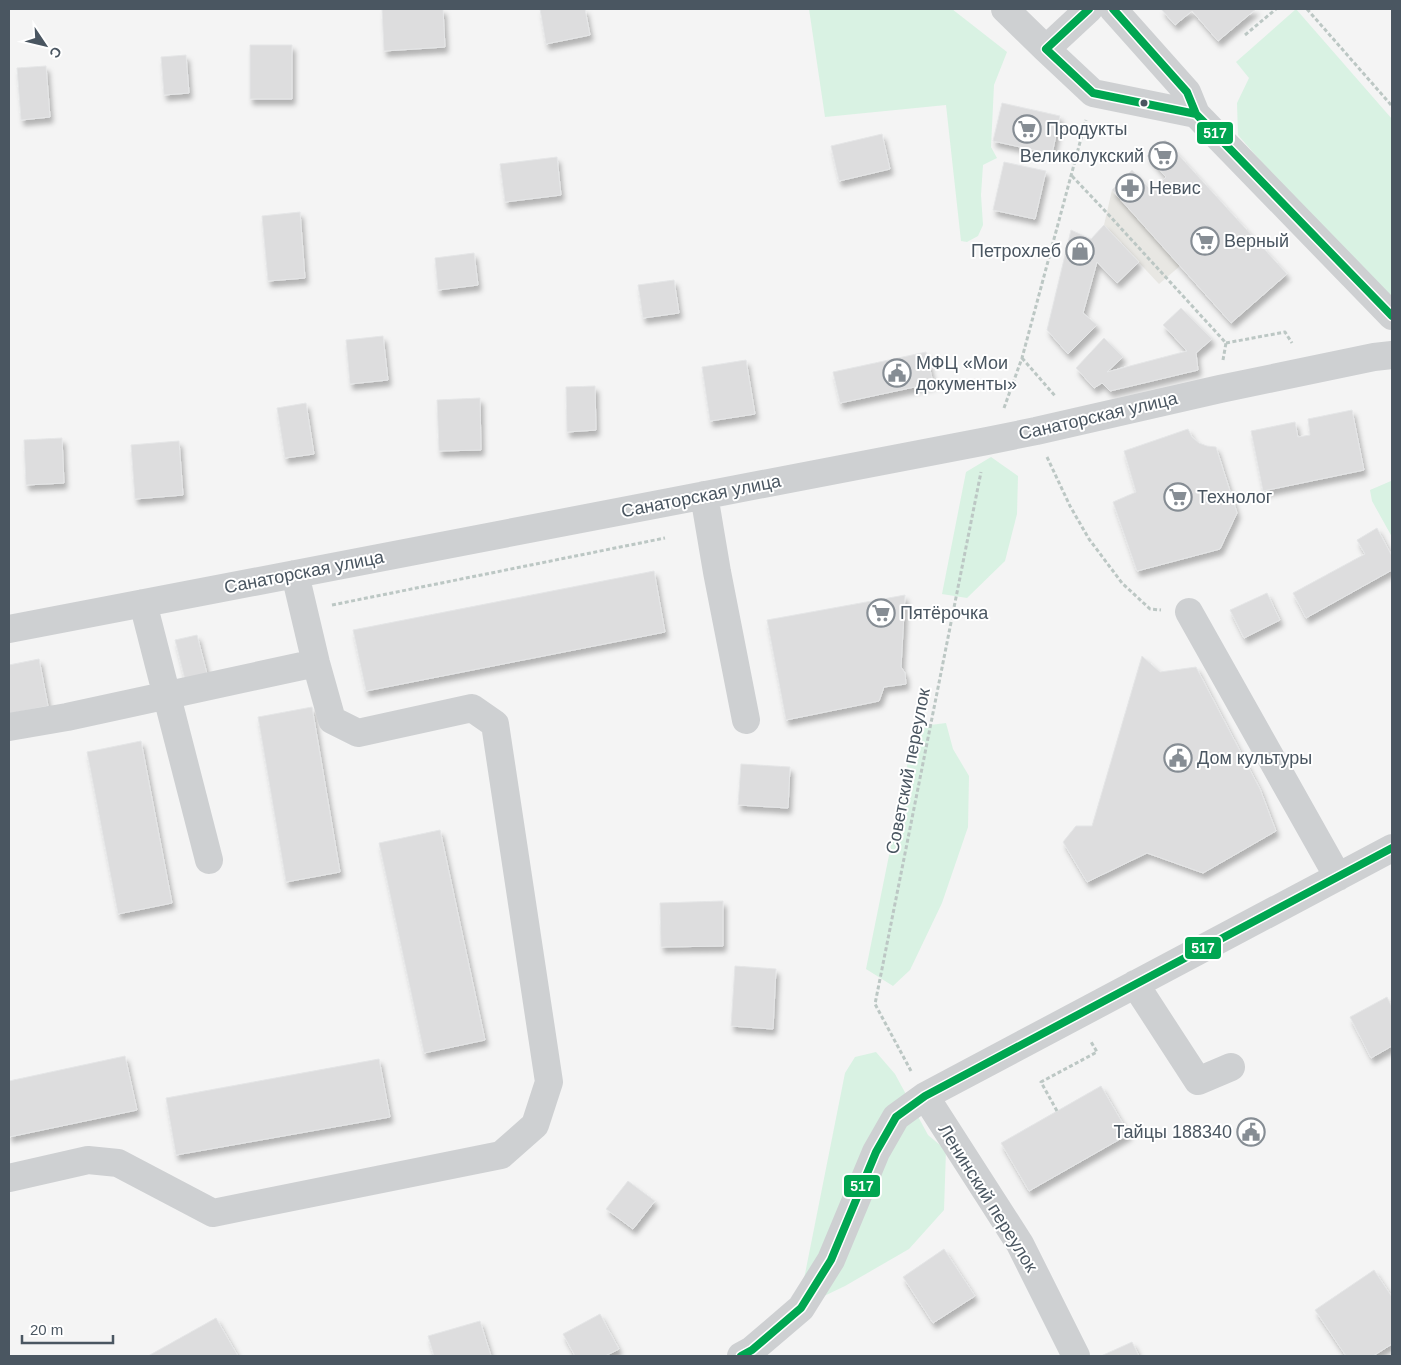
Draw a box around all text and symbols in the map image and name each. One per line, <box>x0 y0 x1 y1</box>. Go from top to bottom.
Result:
north arrow <box>20 20 70 70</box>
text: С <box>46 44 65 61</box>
unlabelled marker <box>1139 98 1149 108</box>
supermarket icon: Продукты <box>1012 114 1042 144</box>
place label: Продукты <box>1046 119 1127 139</box>
line badge: 517 <box>1196 121 1234 145</box>
text: 517 <box>1203 125 1227 141</box>
supermarket icon: Великолукский <box>1148 141 1178 171</box>
place label: Великолукский <box>1020 146 1144 166</box>
pharmacy icon: Невис <box>1115 173 1145 203</box>
place label: Невис <box>1149 178 1201 198</box>
supermarket icon: Верный <box>1190 226 1220 256</box>
place label: Верный <box>1224 231 1289 251</box>
shop icon: Петрохлеб <box>1065 236 1095 266</box>
place label: Петрохлеб <box>971 241 1061 261</box>
place label: МФЦ «Мои документы» <box>916 353 1017 394</box>
public building icon: МФЦ «Мои документы» <box>882 358 912 388</box>
street label: Санаторская улица <box>1017 388 1180 444</box>
street label: Санаторская улица <box>619 471 784 521</box>
supermarket icon: Технолог <box>1163 482 1193 512</box>
place label: Технолог <box>1197 487 1273 507</box>
street label: Санаторская улица <box>222 547 387 597</box>
supermarket icon: Пятёрочка <box>866 598 896 628</box>
place label: Пятёрочка <box>900 603 989 623</box>
street label: Советский переулок <box>882 686 934 856</box>
public building icon: Дом культуры <box>1163 743 1193 773</box>
place label: Дом культуры <box>1197 748 1312 768</box>
line badge: 517 <box>1184 936 1222 960</box>
text: 517 <box>1191 940 1215 956</box>
public building icon: Тайцы 188340 <box>1236 1117 1266 1147</box>
street label: Ленинский переулок <box>934 1120 1042 1276</box>
place label: Тайцы 188340 <box>1113 1122 1232 1142</box>
line badge: 517 <box>843 1174 881 1198</box>
text: 517 <box>850 1178 874 1194</box>
scale bar <box>22 1312 114 1344</box>
text: 20 m <box>30 1321 63 1338</box>

